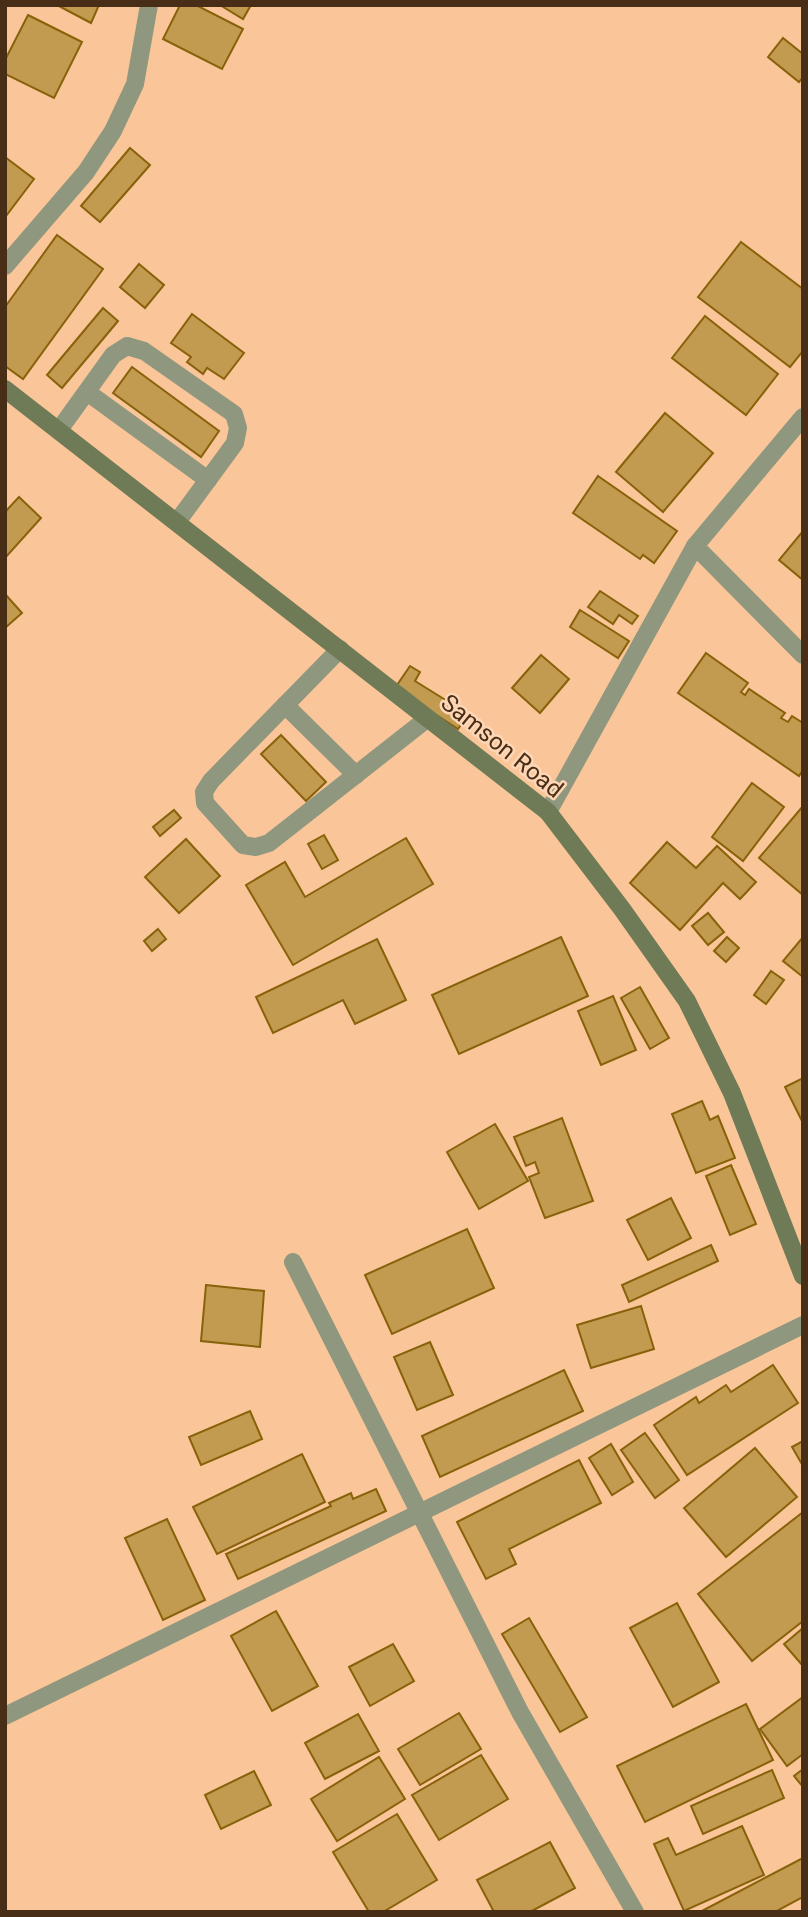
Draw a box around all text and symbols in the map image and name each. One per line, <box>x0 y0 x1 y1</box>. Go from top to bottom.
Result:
street label: Samson Road <box>435 688 569 804</box>

